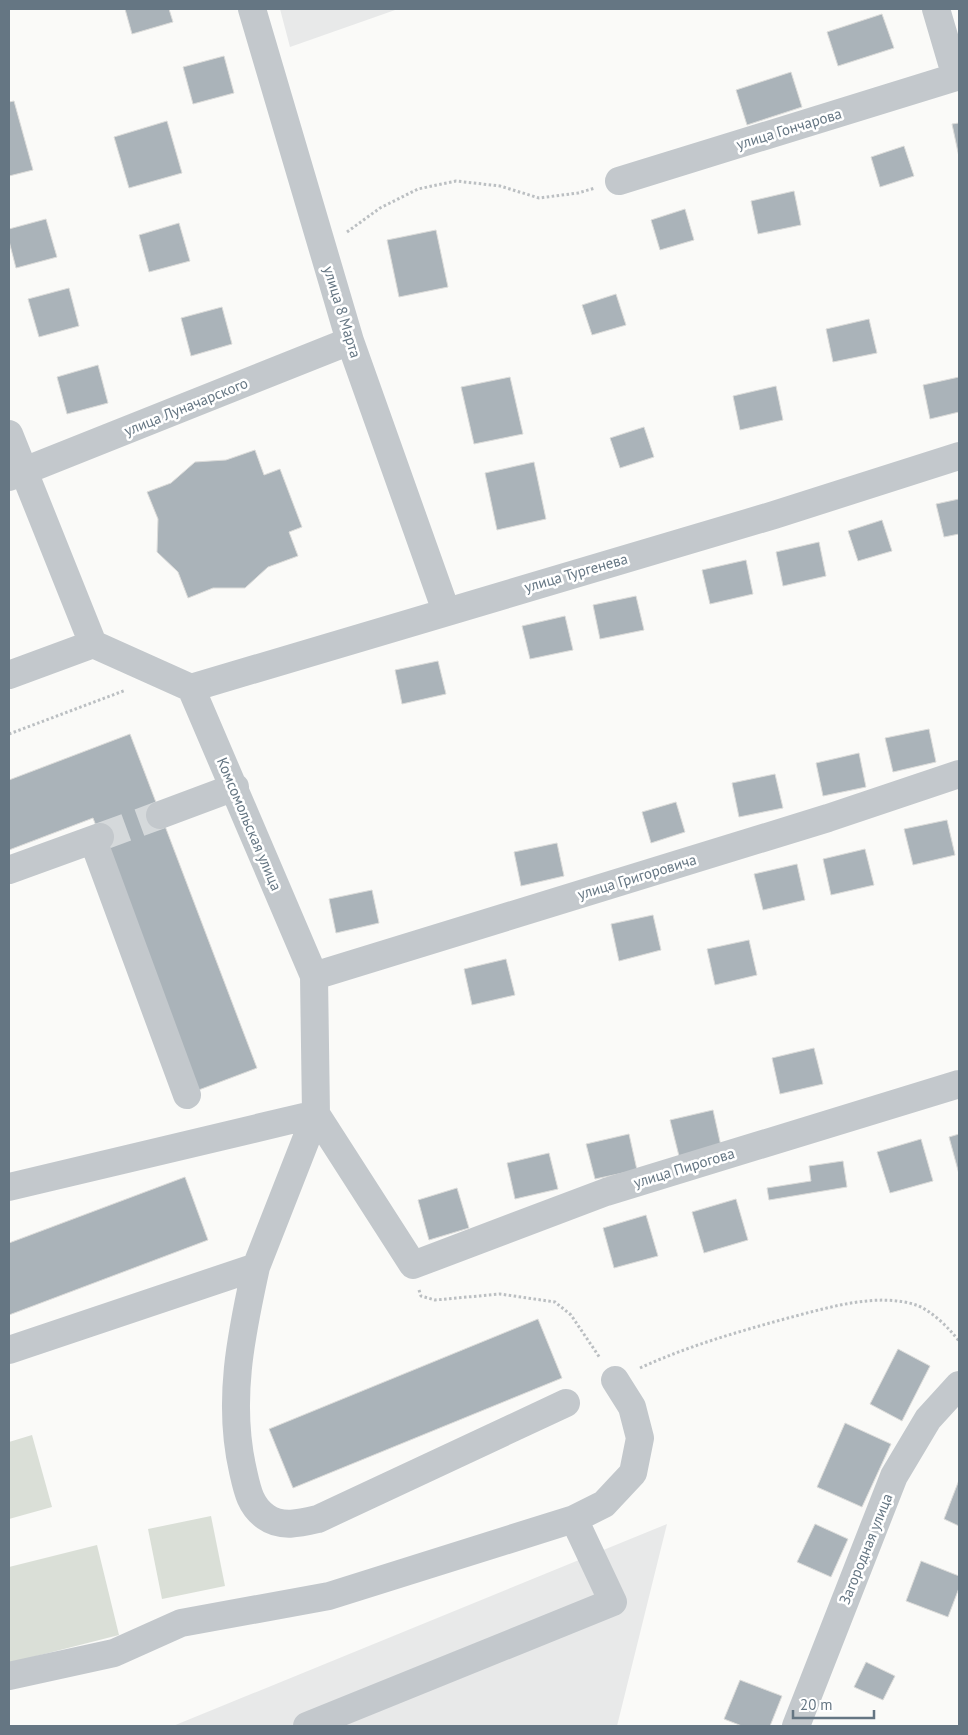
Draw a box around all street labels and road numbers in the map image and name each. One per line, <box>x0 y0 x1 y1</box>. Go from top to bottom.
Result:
street label: улица Гончарова <box>734 103 844 154</box>
street label: улица 8 Марта <box>320 264 365 360</box>
street label: улица Луначарского <box>121 373 251 440</box>
street label: улица Тургенева <box>522 549 630 596</box>
street label: Комсомольская улица <box>213 754 286 893</box>
street label: улица Григоровича <box>575 849 699 904</box>
street label: улица Пирогова <box>631 1143 737 1192</box>
street label: Загородная улица <box>835 1491 896 1607</box>

